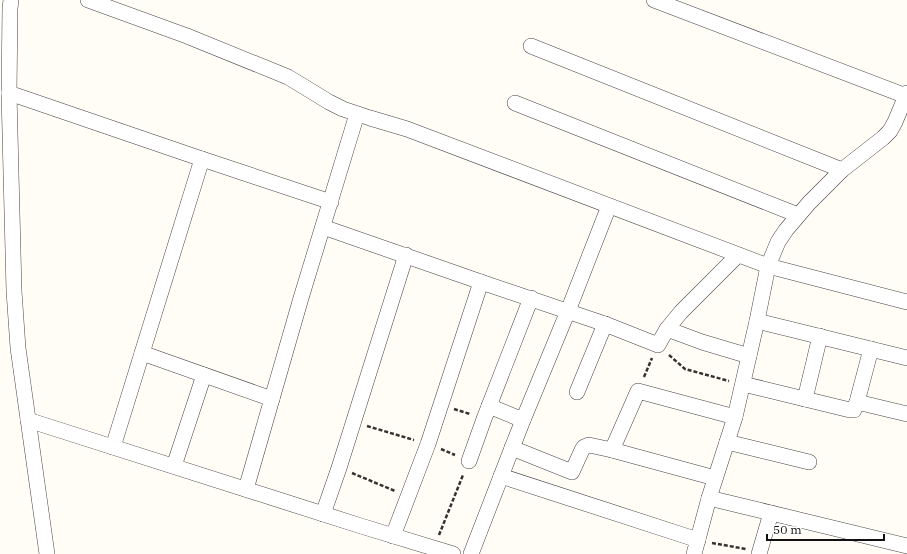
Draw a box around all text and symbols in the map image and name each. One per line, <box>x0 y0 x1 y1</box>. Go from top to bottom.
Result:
scale bar <box>767 516 884 542</box>
text: 50 m <box>773 522 802 537</box>

